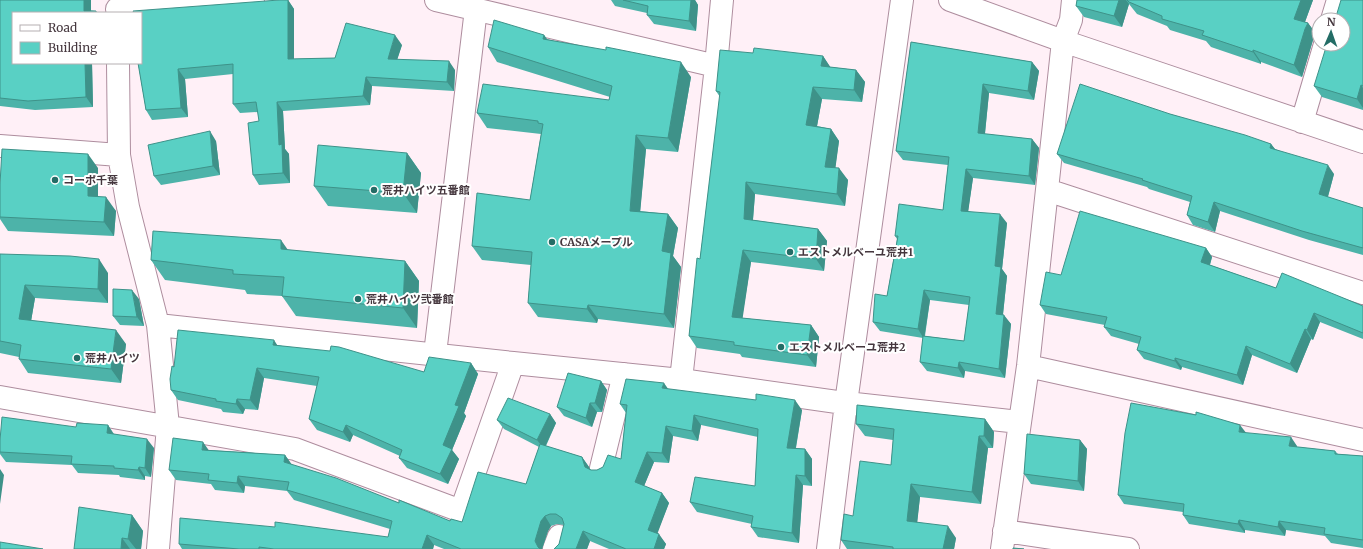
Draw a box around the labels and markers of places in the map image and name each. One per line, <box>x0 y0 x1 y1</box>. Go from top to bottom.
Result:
place label: コーポ千葉 <box>63 173 118 187</box>
marker: コーポ千葉 <box>50 175 60 185</box>
place label: 荒井ハイツ五番館 <box>382 183 470 197</box>
marker: 荒井ハイツ五番館 <box>369 185 379 195</box>
place label: CASAメープル <box>560 235 633 249</box>
marker: CASAメープル <box>547 237 557 247</box>
place label: エストメルベーユ荒井1 <box>798 245 913 259</box>
marker: エストメルベーユ荒井1 <box>785 247 795 257</box>
place label: 荒井ハイツ弐番館 <box>366 292 454 306</box>
marker: 荒井ハイツ弐番館 <box>353 294 363 304</box>
place label: エストメルベーユ荒井2 <box>789 340 906 354</box>
marker: エストメルベーユ荒井2 <box>776 342 786 352</box>
place label: 荒井ハイツ <box>85 351 140 365</box>
marker: 荒井ハイツ <box>72 353 82 363</box>

